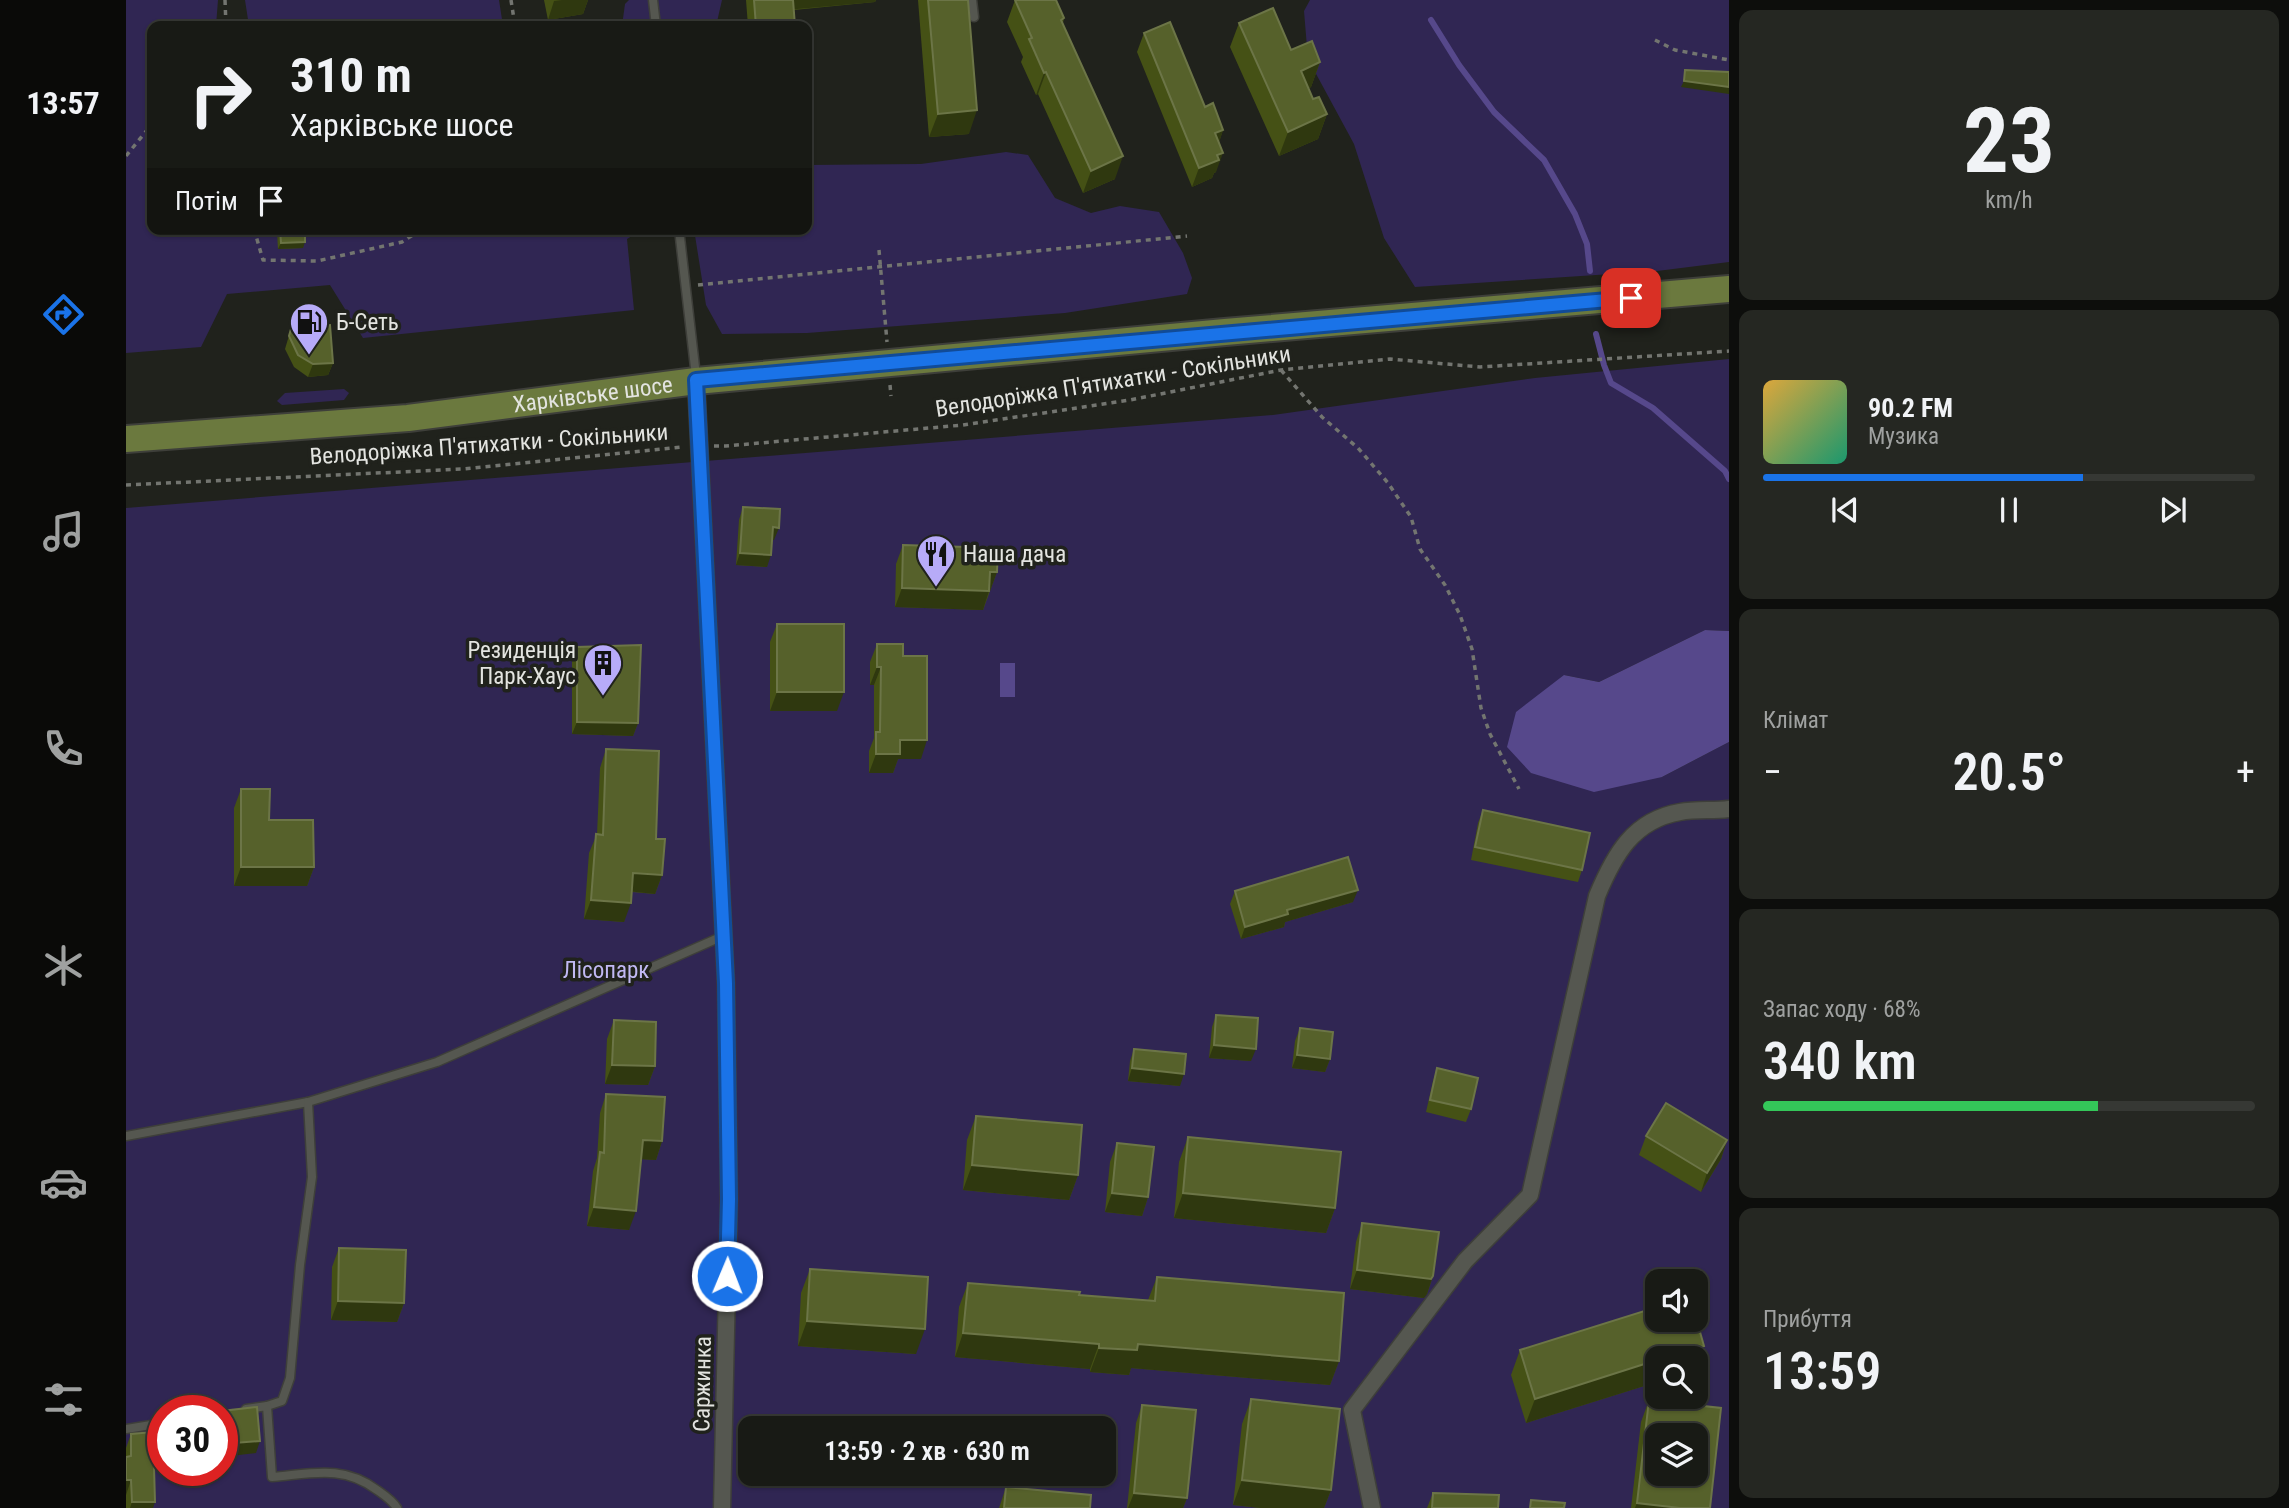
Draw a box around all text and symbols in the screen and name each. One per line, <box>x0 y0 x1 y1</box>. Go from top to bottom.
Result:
text: 310 m <box>290 47 412 104</box>
icon: right <box>175 49 266 140</box>
text: 13:57 <box>26 84 100 122</box>
text: 23 <box>1963 88 2055 194</box>
text: Харківське шосе <box>290 106 514 144</box>
icon: arrive <box>252 182 290 220</box>
text: Потім <box>175 186 238 216</box>
text: km/h <box>1985 187 2033 214</box>
pin <box>1601 268 1661 328</box>
icon: arrive <box>1612 279 1650 317</box>
icon: directions <box>39 290 88 339</box>
fuel station icon: Б-Сеть <box>288 301 330 356</box>
place label: Б-Сеть <box>336 309 399 336</box>
street label: Велодоріжка П'ятихатки - Сокільники <box>933 340 1293 423</box>
street label: Харківське шосе <box>511 371 674 418</box>
text: 90.2 FM <box>1868 393 1953 423</box>
street label: Велодоріжка П'ятихатки - Сокільники <box>309 418 669 470</box>
text: Музика <box>1868 423 1939 450</box>
icon: previous <box>1826 491 1864 529</box>
icon: pause <box>1990 491 2028 529</box>
icon: next <box>2154 491 2192 529</box>
icon: music <box>39 507 88 556</box>
restaurant icon: Наша дача <box>915 533 957 588</box>
place label: Наша дача <box>963 541 1066 568</box>
place label: Резиденція Парк-Хаус <box>467 637 576 690</box>
building icon: Резиденція Парк-Хаус <box>582 642 624 697</box>
text: Клімат <box>1763 707 1828 734</box>
icon: phone <box>39 724 88 773</box>
text: 20.5° <box>1952 742 2066 803</box>
text: − <box>1763 750 1782 794</box>
text: + <box>2236 750 2255 794</box>
icon: climate <box>39 941 88 990</box>
park label: Лісопарк <box>563 957 649 984</box>
text: Запас ходу · 68% <box>1763 996 1921 1023</box>
text: 340 km <box>1763 1031 1917 1092</box>
icon: car <box>39 1158 88 1207</box>
position arrow <box>690 1239 764 1313</box>
map controls <box>1645 1269 1708 1486</box>
button: sound <box>1645 1269 1708 1332</box>
text: Прибуття <box>1763 1306 1852 1333</box>
street label: Саржинка <box>688 1336 717 1432</box>
text: 13:59 <box>1763 1341 1881 1402</box>
button: search <box>1645 1346 1708 1409</box>
icon: filters <box>39 1375 88 1424</box>
speed limit sign: 30 <box>147 1395 238 1486</box>
button: layers <box>1645 1423 1708 1486</box>
text: 13:59 · 2 хв · 630 m <box>824 1436 1030 1466</box>

